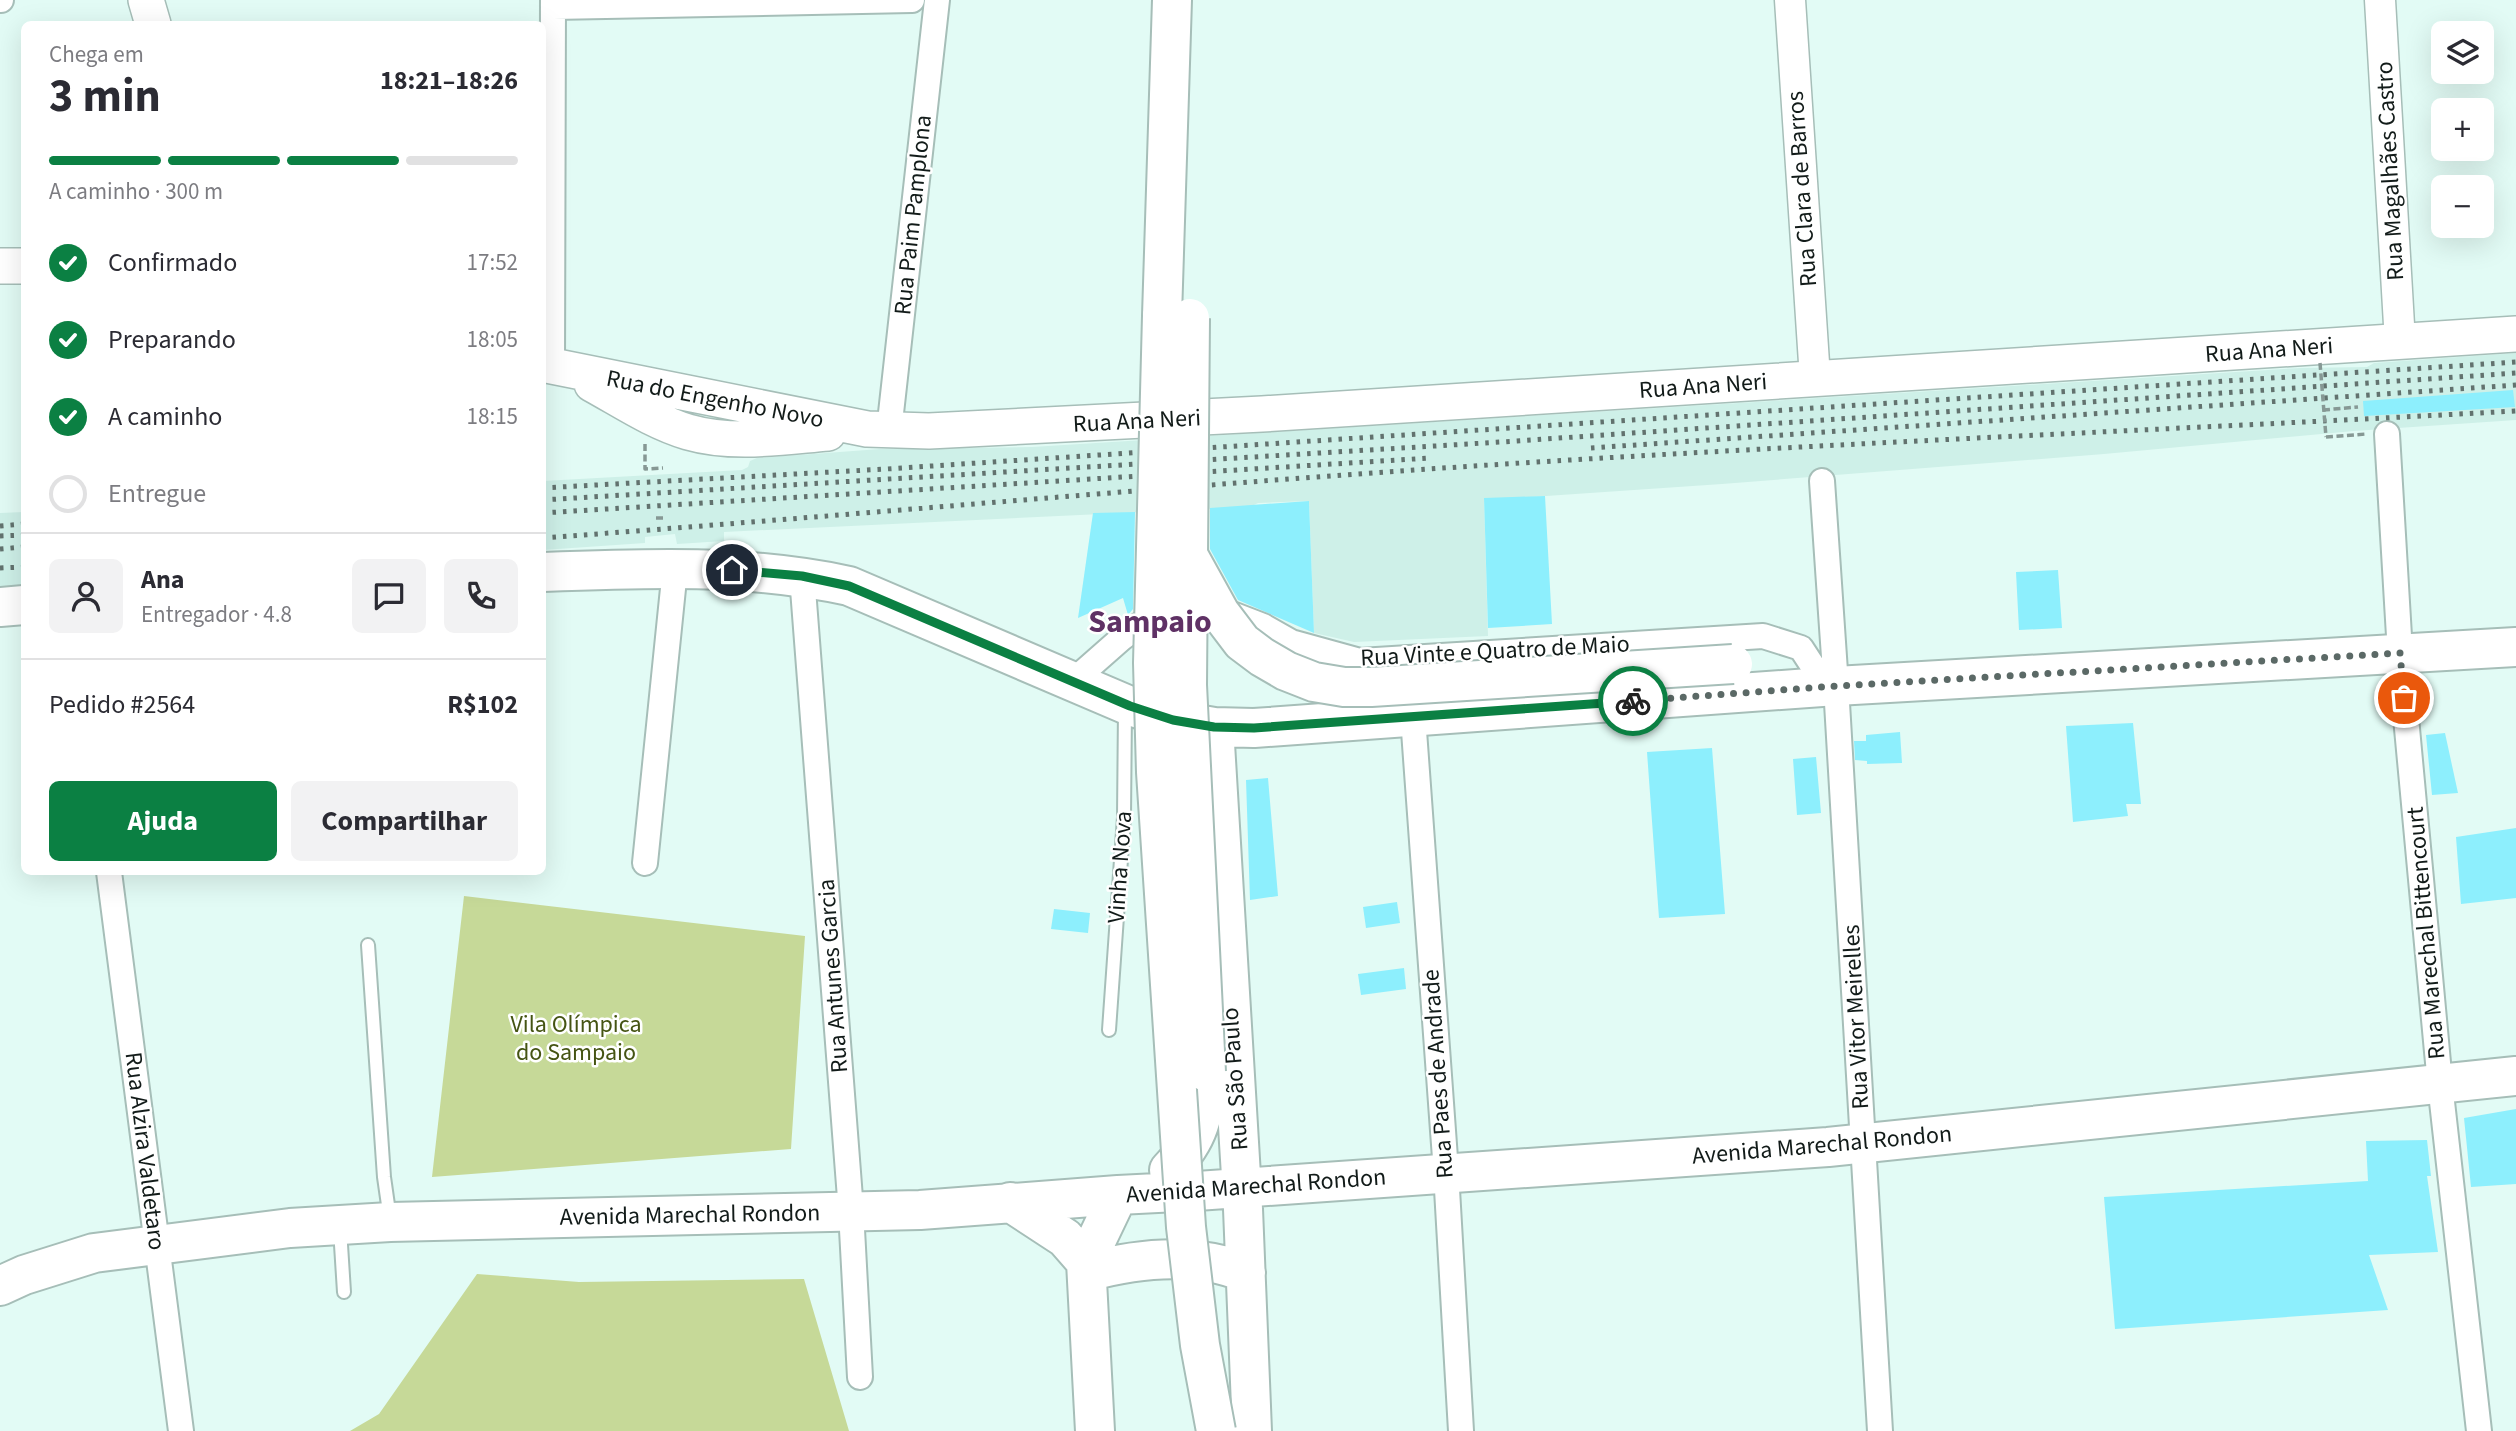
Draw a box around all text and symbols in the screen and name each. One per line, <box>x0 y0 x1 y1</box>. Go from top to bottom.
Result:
map controls <box>2431 21 2494 238</box>
button: layers <box>2431 21 2494 84</box>
text: Chega em <box>49 38 144 71</box>
street label: Rua Magalhães Castro <box>2367 60 2413 282</box>
text: 18:21–18:26 <box>380 62 518 99</box>
text: 3 min <box>49 64 161 129</box>
street label: Rua Clara de Barros <box>1778 90 1826 288</box>
button: + <box>2431 98 2494 161</box>
street label: Rua Paim Pamplona <box>885 113 941 317</box>
text: A caminho · 300 m <box>49 175 223 208</box>
button: − <box>2431 175 2494 238</box>
icon: check <box>49 244 87 282</box>
text: Confirmado <box>108 244 237 281</box>
text: 17:52 <box>467 246 518 279</box>
icon: check <box>49 321 87 359</box>
text: Preparando <box>108 321 236 358</box>
text: 18:05 <box>467 323 518 356</box>
street label: Rua Ana Neri <box>2204 328 2334 372</box>
street label: Rua do Engenho Novo <box>603 361 827 437</box>
street label: Rua Ana Neri <box>1638 364 1768 408</box>
icon: check <box>49 398 87 436</box>
text: A caminho <box>108 398 222 435</box>
text: 18:15 <box>467 400 518 433</box>
street label: Rua Ana Neri <box>1072 400 1202 442</box>
text: Entregue <box>108 475 206 512</box>
pin <box>702 540 762 600</box>
icon: home <box>713 551 751 589</box>
button: person <box>49 559 123 633</box>
button: chat <box>352 559 426 633</box>
button: phone <box>444 559 518 633</box>
text: Ana <box>141 561 184 598</box>
text: Entregador · 4.8 <box>141 598 292 631</box>
district label: Sampaio <box>1088 599 1212 645</box>
street label: Rua Vinte e Quatro de Maio <box>1360 626 1630 676</box>
courier <box>1598 666 1668 736</box>
pin <box>2374 668 2434 728</box>
icon: bag <box>2385 679 2423 717</box>
icon: bike <box>1614 682 1652 720</box>
text: Pedido #2564 <box>49 686 195 723</box>
text: R$102 <box>447 686 518 723</box>
button: Ajuda <box>49 781 277 861</box>
button: Compartilhar <box>291 781 518 861</box>
street label: Rua Marechal Bittencourt <box>2398 805 2454 1061</box>
street label: Vinha Nova <box>1099 810 1141 924</box>
street label: Rua Antunes Garcia <box>809 878 857 1074</box>
street label: Rua Vitor Meirelles <box>1834 924 1878 1110</box>
street label: Rua Paes de Andrade <box>1413 968 1463 1180</box>
street label: Rua São Paulo <box>1213 1006 1257 1152</box>
park label: Vila Olímpica do Sampaio <box>510 1007 642 1070</box>
street label: Rua Alzira Valdetaro <box>115 1050 175 1252</box>
street label: Avenida Marechal Rondon <box>1691 1116 1953 1174</box>
street label: Avenida Marechal Rondon <box>1125 1159 1387 1213</box>
street label: Avenida Marechal Rondon <box>559 1195 821 1235</box>

